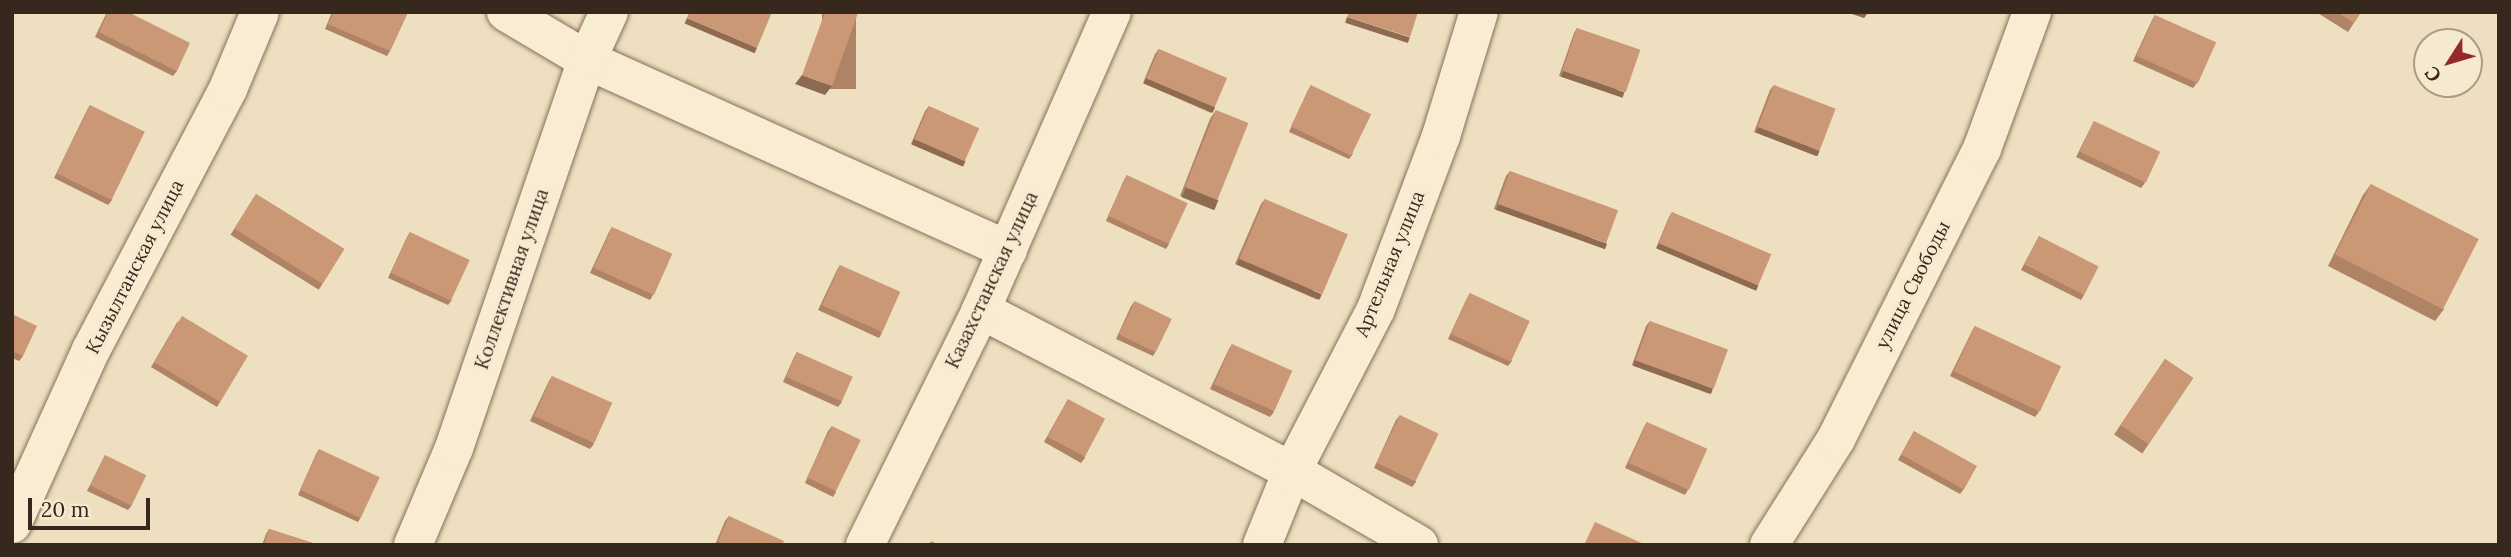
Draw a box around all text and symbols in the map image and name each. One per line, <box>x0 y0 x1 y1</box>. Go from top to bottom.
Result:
north arrow <box>2413 28 2483 98</box>
text: С <box>2419 62 2446 87</box>
street label: Кызылтанская улица <box>81 176 189 358</box>
street label: Коллективная улица <box>470 186 554 372</box>
street label: Казахстанская улица <box>941 188 1043 372</box>
street label: Артельная улица <box>1350 188 1430 340</box>
street label: улица Свободы <box>1871 217 1955 353</box>
scale bar <box>32 484 154 528</box>
text: 20 m <box>41 496 90 523</box>

